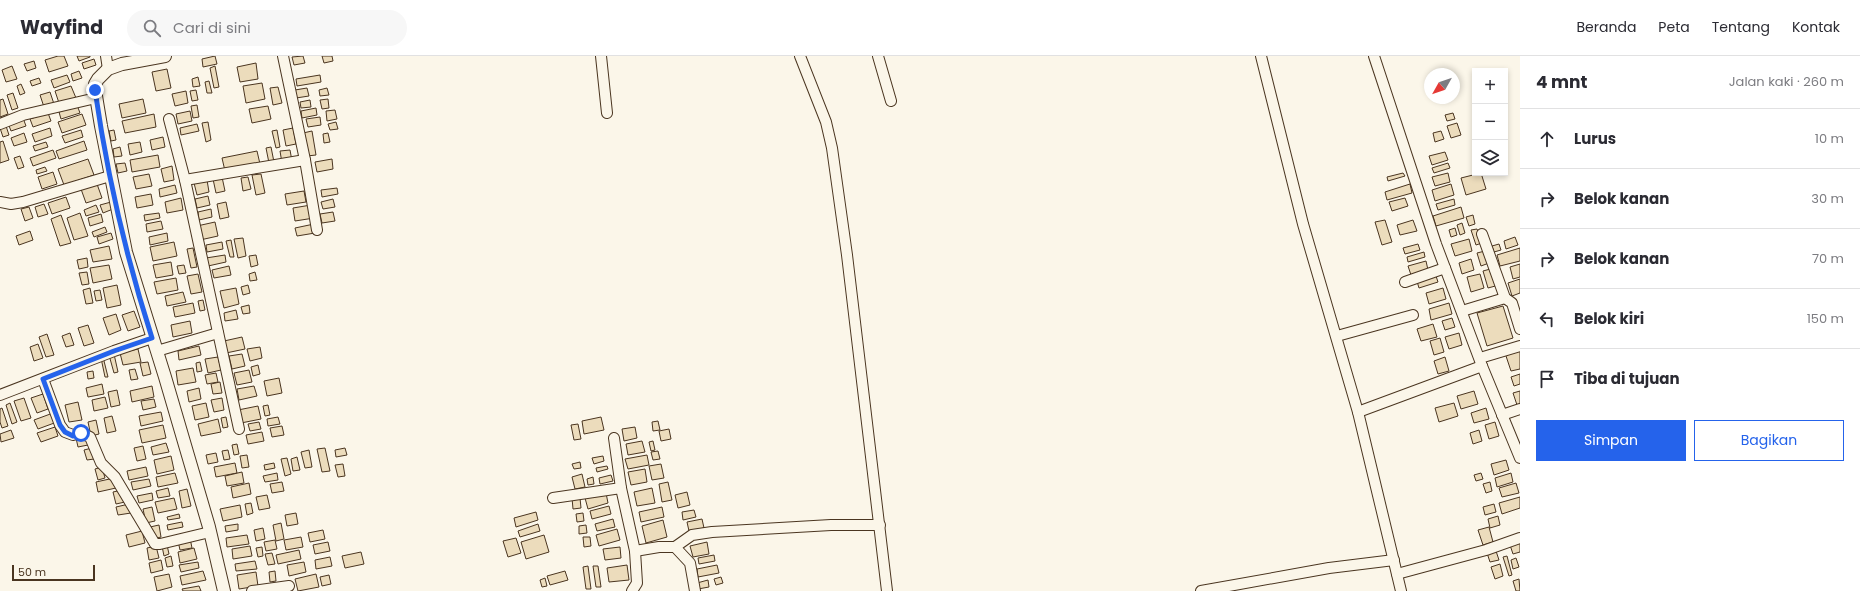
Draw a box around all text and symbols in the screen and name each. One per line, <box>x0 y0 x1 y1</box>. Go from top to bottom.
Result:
search box <box>127 10 407 46</box>
text: Wayfind <box>20 14 103 41</box>
icon: search <box>141 17 163 39</box>
text: Cari di sini <box>173 17 251 38</box>
text: Beranda <box>1577 17 1636 37</box>
text: Peta <box>1658 17 1690 37</box>
text: Tentang <box>1712 17 1770 37</box>
text: Kontak <box>1792 17 1840 37</box>
north arrow <box>1424 68 1460 104</box>
map controls <box>1472 68 1508 176</box>
button: + <box>1472 68 1508 104</box>
text: 4 mnt <box>1536 70 1587 94</box>
text: Jalan kaki · 260 m <box>1729 72 1844 91</box>
route end <box>86 81 104 99</box>
button: − <box>1472 104 1508 140</box>
icon: ahead <box>1536 128 1558 150</box>
text: Lurus <box>1574 128 1616 149</box>
text: 10 m <box>1815 129 1844 148</box>
button: layers <box>1472 140 1508 176</box>
icon: right <box>1536 188 1558 210</box>
text: Belok kanan <box>1574 188 1669 209</box>
text: 30 m <box>1811 189 1844 208</box>
icon: right <box>1536 248 1558 270</box>
text: Belok kanan <box>1574 248 1669 269</box>
text: 70 m <box>1812 249 1844 268</box>
icon: left <box>1536 308 1558 330</box>
text: Belok kiri <box>1574 308 1644 329</box>
text: 150 m <box>1807 309 1844 328</box>
icon: arrive <box>1536 368 1558 390</box>
text: Tiba di tujuan <box>1574 368 1680 389</box>
button: Simpan <box>1536 420 1686 461</box>
button: Bagikan <box>1694 420 1844 461</box>
route start <box>72 424 90 442</box>
scale bar <box>12 563 95 582</box>
text: 50 m <box>18 564 46 580</box>

